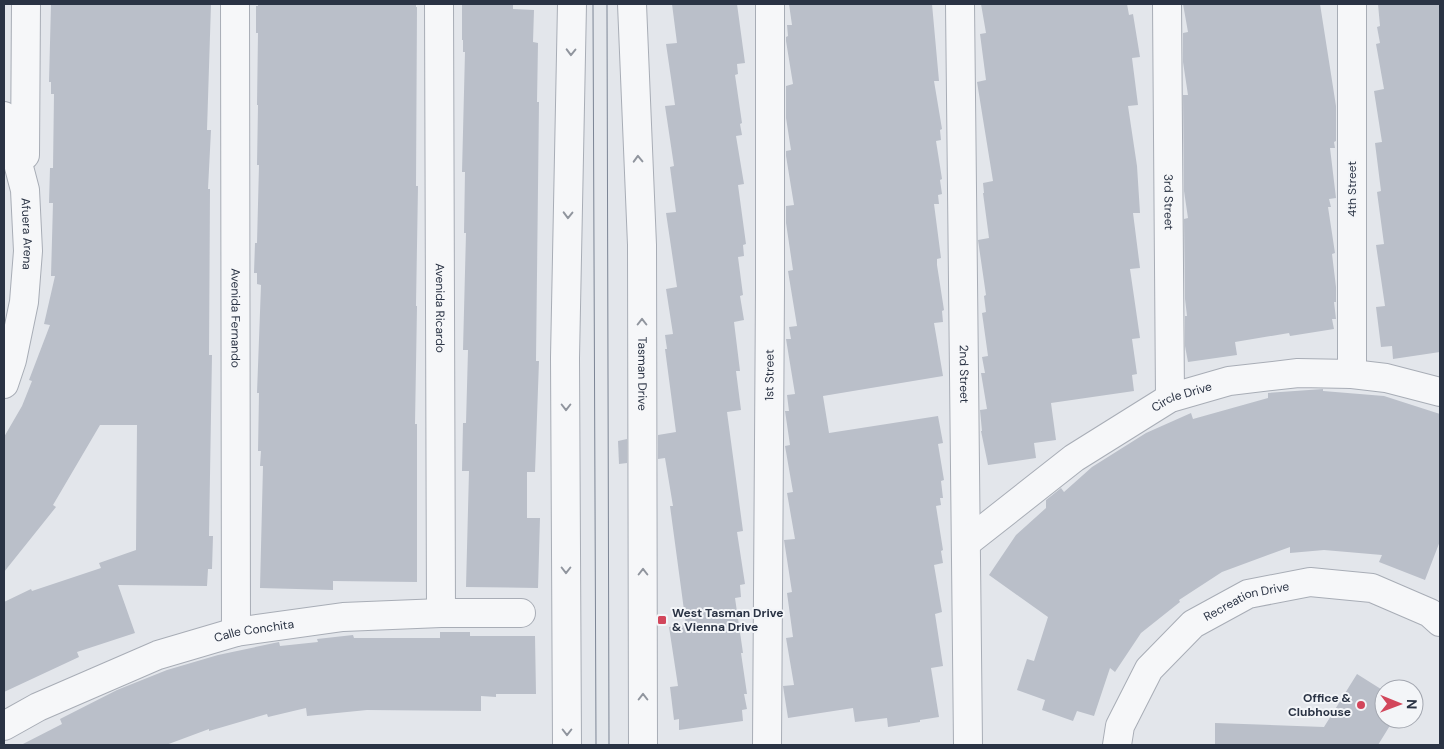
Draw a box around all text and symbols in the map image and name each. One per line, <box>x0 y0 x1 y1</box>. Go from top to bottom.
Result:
one-way arrow <box>566 49 576 57</box>
one-way arrow <box>633 155 644 163</box>
street label: 4th Street <box>1344 161 1360 217</box>
street label: 3rd Street <box>1160 174 1177 230</box>
street label: Afuera Arena <box>17 197 36 271</box>
one-way arrow <box>563 212 573 219</box>
street label: Avenida Ricardo <box>432 263 448 353</box>
street label: Avenida Fernando <box>227 268 244 368</box>
one-way arrow <box>637 317 647 325</box>
street label: Tasman Drive <box>634 337 650 411</box>
street label: 2nd Street <box>956 345 972 404</box>
street label: 1st Street <box>761 349 778 401</box>
street label: Circle Drive <box>1148 378 1214 416</box>
one-way arrow <box>561 404 571 411</box>
one-way arrow <box>561 566 571 574</box>
one-way arrow <box>638 567 648 575</box>
street label: Recreation Drive <box>1201 578 1291 625</box>
place label: West Tasman Drive & Vienna Drive <box>672 605 784 635</box>
marker: West Tasman Drive & Vienna Drive <box>656 614 668 626</box>
street label: Calle Conchita <box>212 616 295 646</box>
north arrow <box>1374 679 1424 729</box>
place label: Office & Clubhouse <box>1288 690 1352 720</box>
one-way arrow <box>638 692 648 700</box>
marker: Office & Clubhouse <box>1355 699 1367 711</box>
text: N <box>1403 699 1421 709</box>
one-way arrow <box>562 728 572 736</box>

